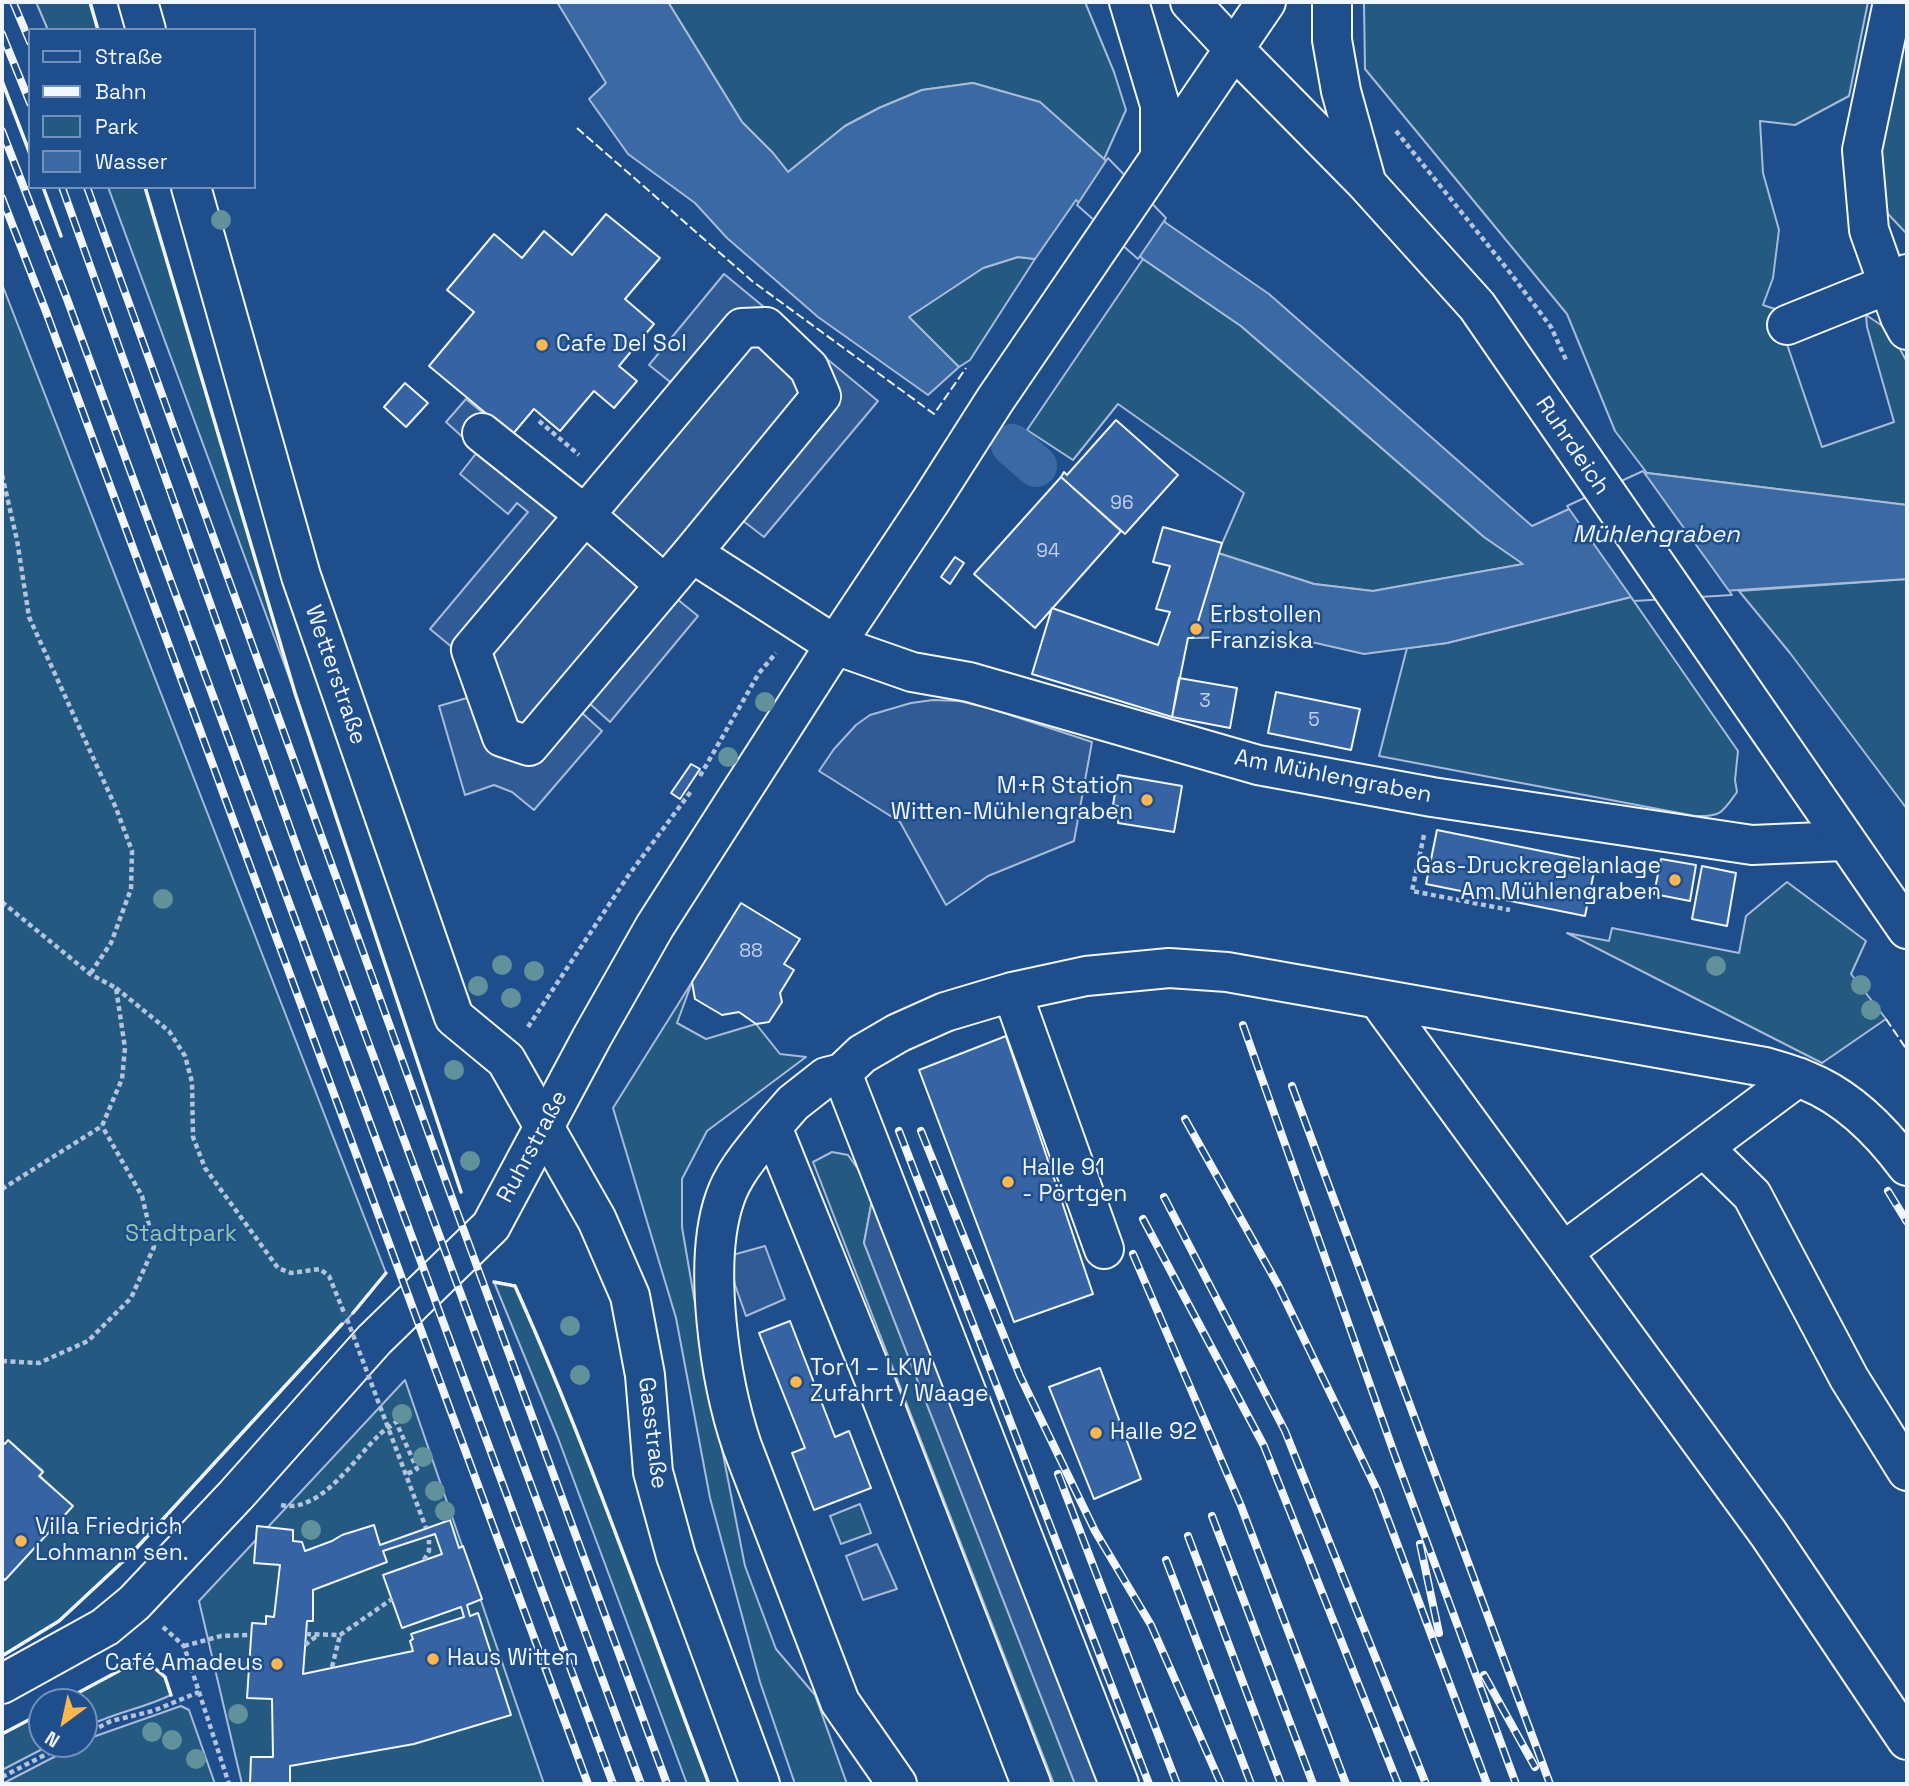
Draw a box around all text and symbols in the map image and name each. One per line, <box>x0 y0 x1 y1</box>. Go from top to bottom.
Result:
legend <box>28 28 256 189</box>
text: Straße <box>95 43 163 70</box>
text: Bahn <box>95 78 147 105</box>
text: Park <box>95 113 139 140</box>
text: Wasser <box>95 148 168 175</box>
place label: Cafe Del Sol <box>556 331 687 359</box>
marker: Cafe Del Sol <box>534 337 550 353</box>
street label: Ruhrdeich <box>1529 392 1615 500</box>
house number: 96 <box>1110 493 1134 515</box>
water label: Mühlengraben <box>1572 521 1740 549</box>
house number: 94 <box>1036 541 1060 563</box>
street label: Wetterstraße <box>298 602 372 748</box>
place label: Erbstollen Franziska <box>1210 602 1322 656</box>
marker: Erbstollen Franziska <box>1188 621 1204 637</box>
house number: 3 <box>1199 691 1211 713</box>
house number: 5 <box>1308 710 1320 732</box>
street label: Am Mühlengraben <box>1232 744 1434 810</box>
place label: M+R Station Witten-Mühlengraben <box>891 773 1133 827</box>
marker: M+R Station Witten-Mühlengraben <box>1139 792 1155 808</box>
place label: Gas-Druckregelanlage Am Mühlengraben <box>1416 853 1661 907</box>
marker: Gas-Druckregelanlage Am Mühlengraben <box>1667 872 1683 888</box>
house number: 88 <box>739 941 763 963</box>
street label: Ruhrstraße <box>492 1086 574 1208</box>
place label: Halle 91 - Pörtgen <box>1022 1155 1127 1209</box>
marker: Halle 91 - Pörtgen <box>1000 1174 1016 1190</box>
park label: Stadtpark <box>125 1221 237 1249</box>
place label: Tor 1 – LKW Zufahrt / Waage <box>810 1355 989 1409</box>
marker: Tor 1 – LKW Zufahrt / Waage <box>788 1374 804 1390</box>
street label: Gasstraße <box>631 1376 673 1490</box>
place label: Halle 92 <box>1110 1419 1197 1447</box>
marker: Halle 92 <box>1088 1425 1104 1441</box>
place label: Villa Friedrich Lohmann sen. <box>35 1514 189 1568</box>
marker: Villa Friedrich Lohmann sen. <box>13 1533 29 1549</box>
place label: Haus Witten <box>447 1645 579 1673</box>
place label: Café Amadeus <box>105 1650 263 1678</box>
marker: Haus Witten <box>425 1651 441 1667</box>
marker: Café Amadeus <box>269 1656 285 1672</box>
north arrow <box>28 1688 98 1758</box>
text: N <box>40 1725 65 1753</box>

